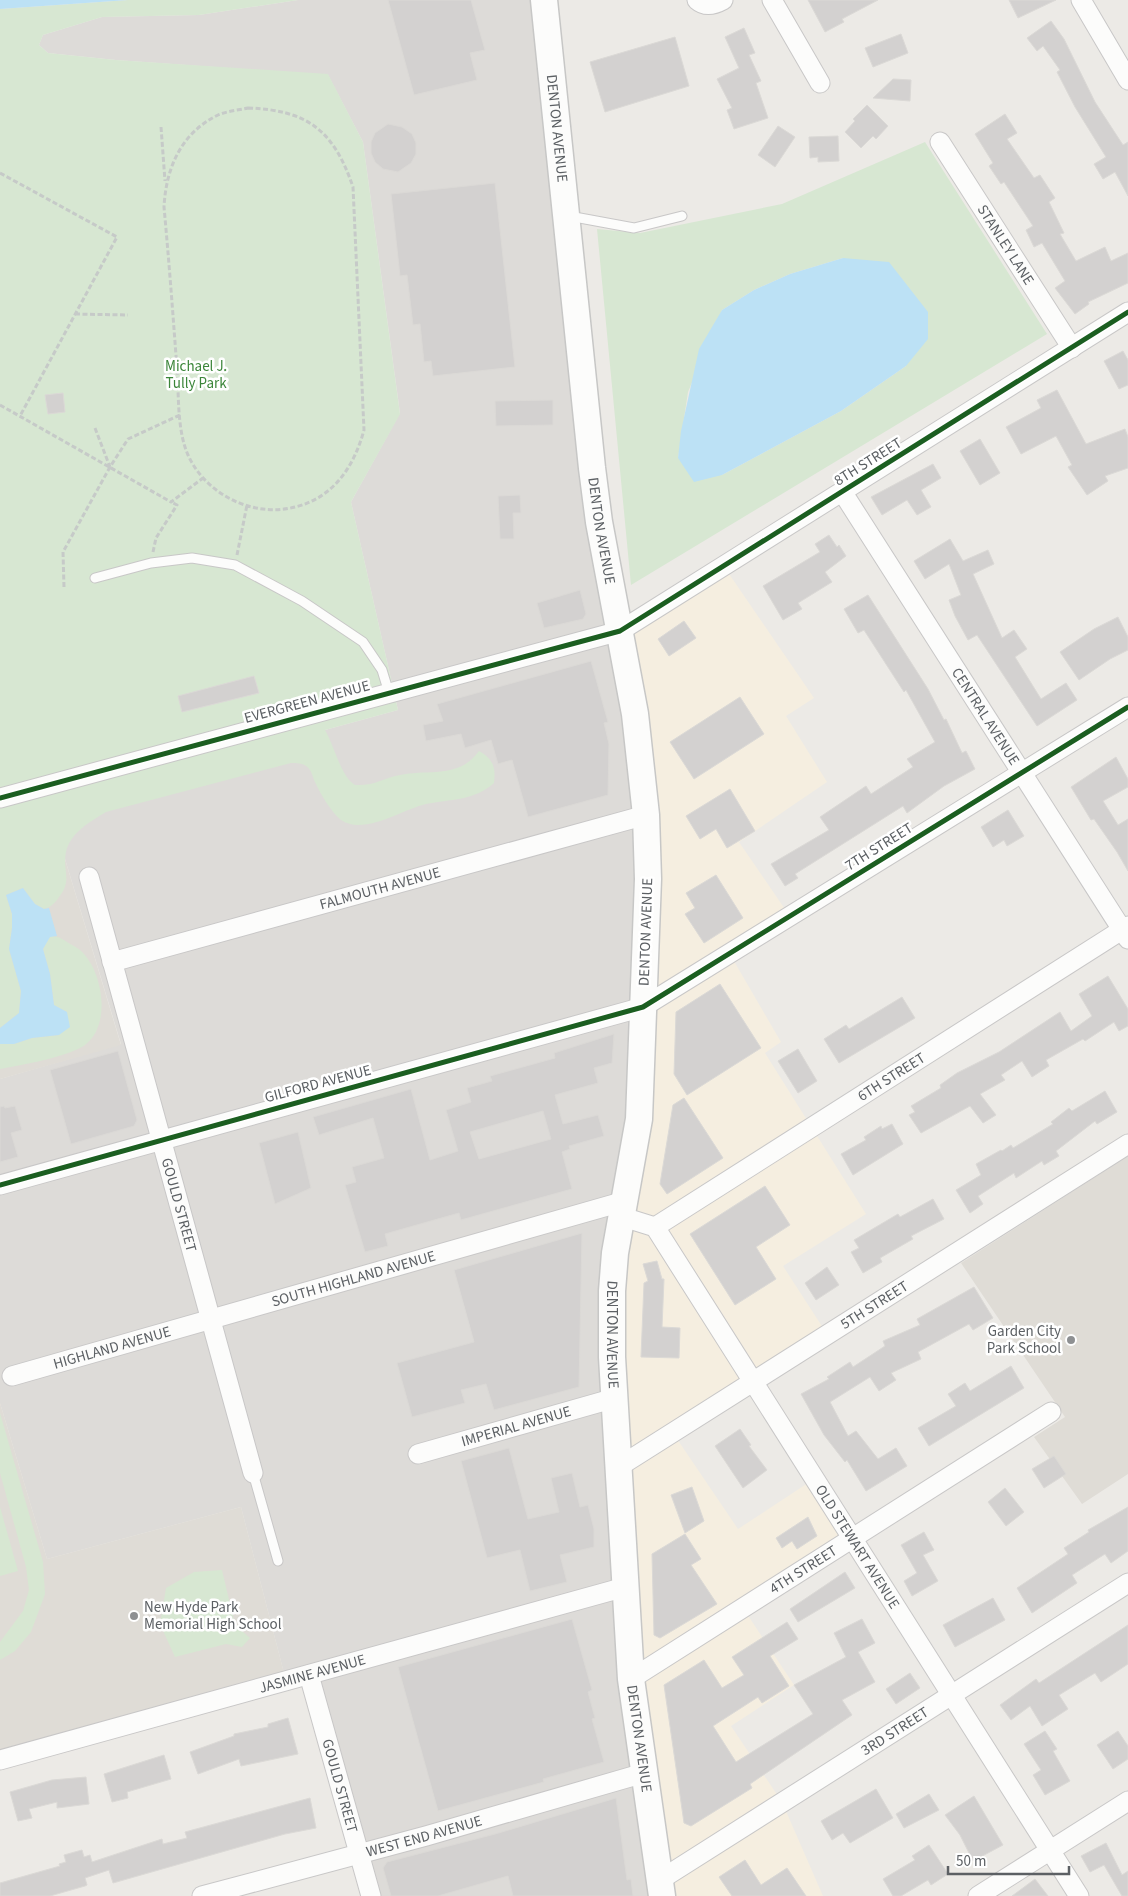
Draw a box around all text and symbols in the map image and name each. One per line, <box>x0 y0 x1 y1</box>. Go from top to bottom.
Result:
street label: DENTON AVENUE <box>541 73 573 183</box>
street label: STANLEY LANE <box>972 201 1039 289</box>
park label: Michael J. Tully Park <box>165 356 227 394</box>
street label: 8TH STREET <box>830 433 906 491</box>
street label: DENTON AVENUE <box>583 476 621 586</box>
street label: CENTRAL AVENUE <box>947 663 1025 769</box>
street label: EVERGREEN AVENUE <box>242 675 372 729</box>
street label: 7TH STREET <box>841 818 917 876</box>
street label: FALMOUTH AVENUE <box>317 862 443 915</box>
street label: DENTON AVENUE <box>634 878 658 986</box>
street label: 6TH STREET <box>853 1047 929 1106</box>
street label: GILFORD AVENUE <box>262 1060 374 1108</box>
street label: GOULD STREET <box>156 1155 202 1254</box>
street label: SOUTH HIGHLAND AVENUE <box>269 1245 438 1312</box>
street label: 5TH STREET <box>836 1276 912 1334</box>
street label: DENTON AVENUE <box>601 1280 624 1389</box>
street label: HIGHLAND AVENUE <box>51 1321 173 1374</box>
place label: Garden City Park School <box>987 1321 1061 1359</box>
marker: Garden City Park School <box>1065 1334 1077 1346</box>
street label: IMPERIAL AVENUE <box>459 1401 573 1452</box>
street label: OLD STEWART AVENUE <box>810 1480 905 1613</box>
street label: 4TH STREET <box>765 1540 841 1599</box>
place label: New Hyde Park Memorial High School <box>144 1597 282 1635</box>
marker: New Hyde Park Memorial High School <box>128 1610 140 1622</box>
street label: JASMINE AVENUE <box>257 1649 368 1698</box>
street label: DENTON AVENUE <box>621 1684 658 1794</box>
street label: 3RD STREET <box>857 1702 933 1760</box>
street label: GOULD STREET <box>317 1736 363 1835</box>
street label: WEST END AVENUE <box>364 1810 484 1862</box>
scale bar <box>948 1844 1069 1876</box>
text: 50 m <box>956 1851 986 1872</box>

